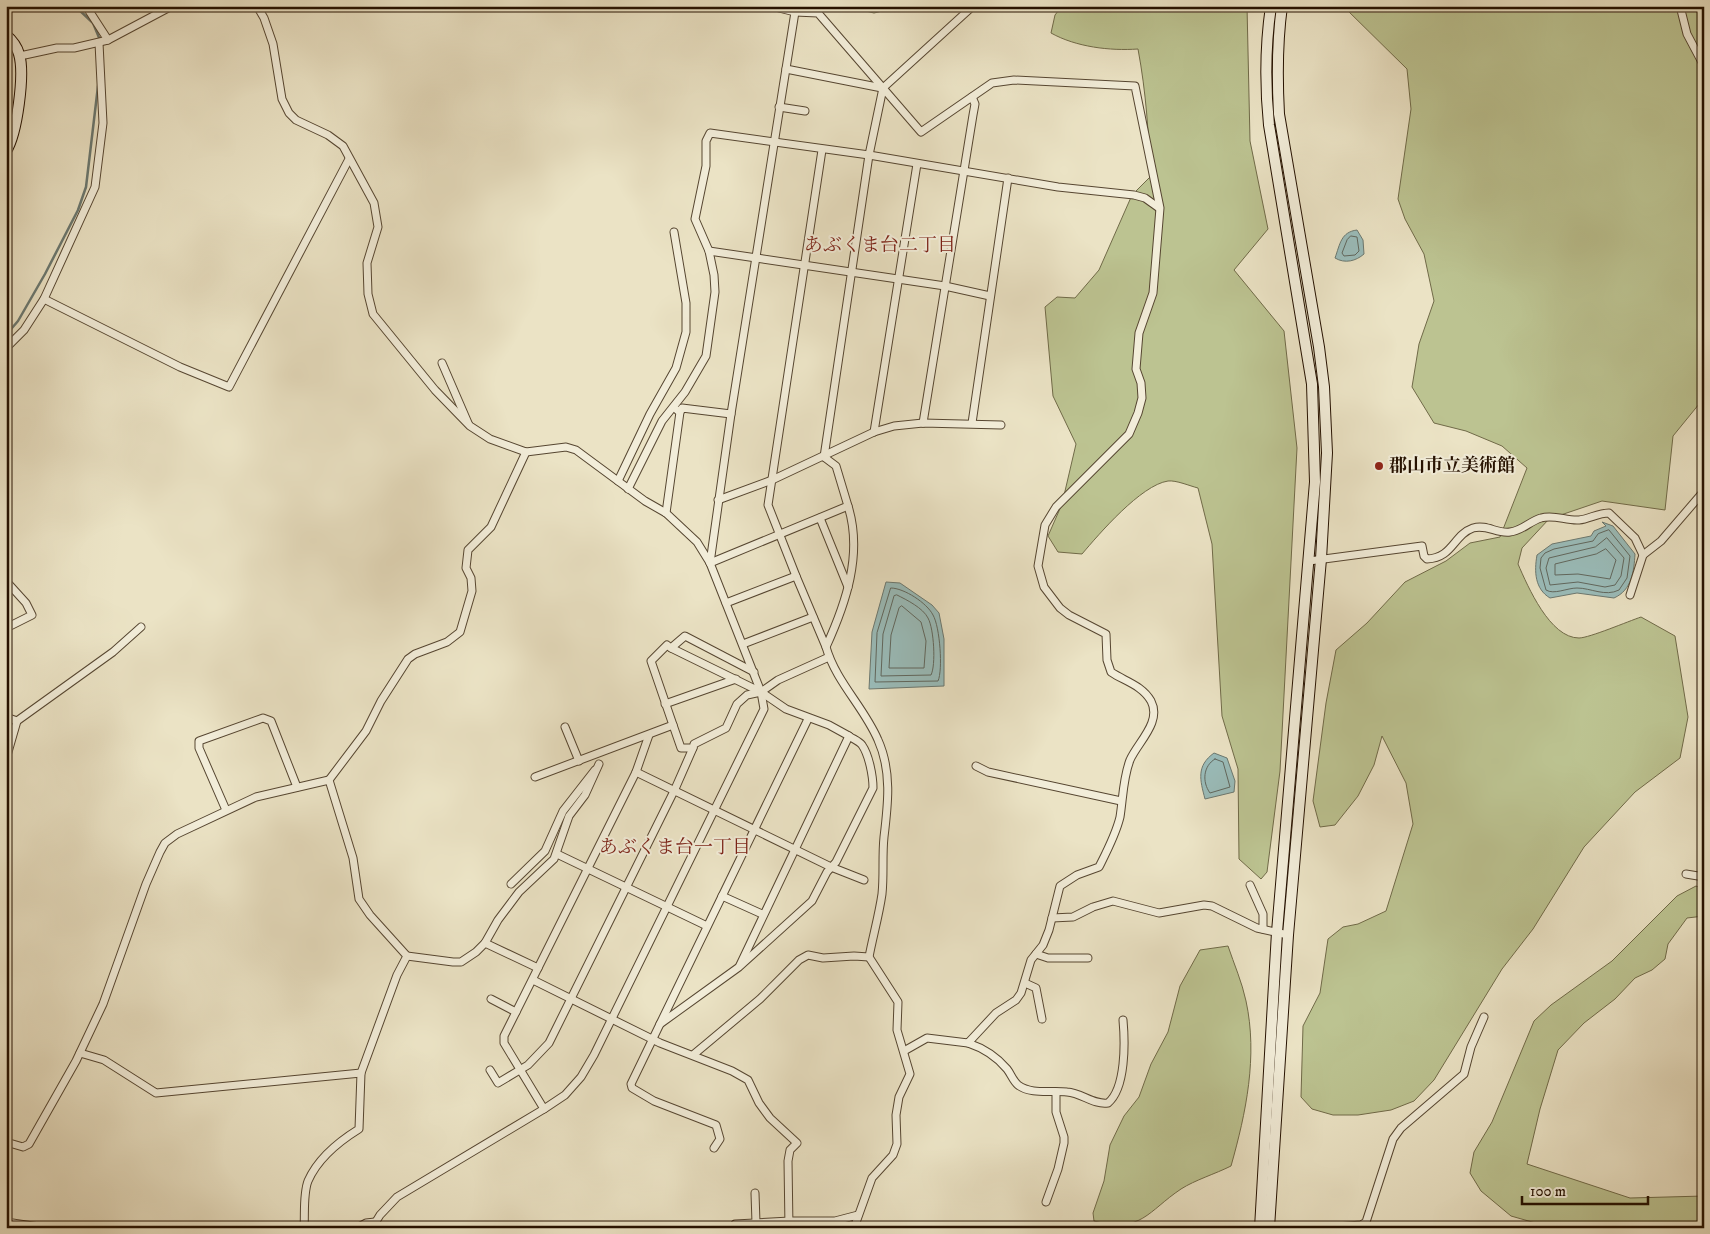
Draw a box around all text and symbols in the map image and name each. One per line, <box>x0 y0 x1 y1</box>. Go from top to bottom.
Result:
district label: あぶくま台二丁目 <box>804 234 956 257</box>
place label: 郡山市立美術館 <box>1389 455 1515 477</box>
marker: 郡山市立美術館 <box>1373 460 1385 472</box>
district label: あぶくま台一丁目 <box>599 836 751 859</box>
scale bar <box>1522 1174 1649 1206</box>
text: 100 m <box>1530 1182 1566 1201</box>

